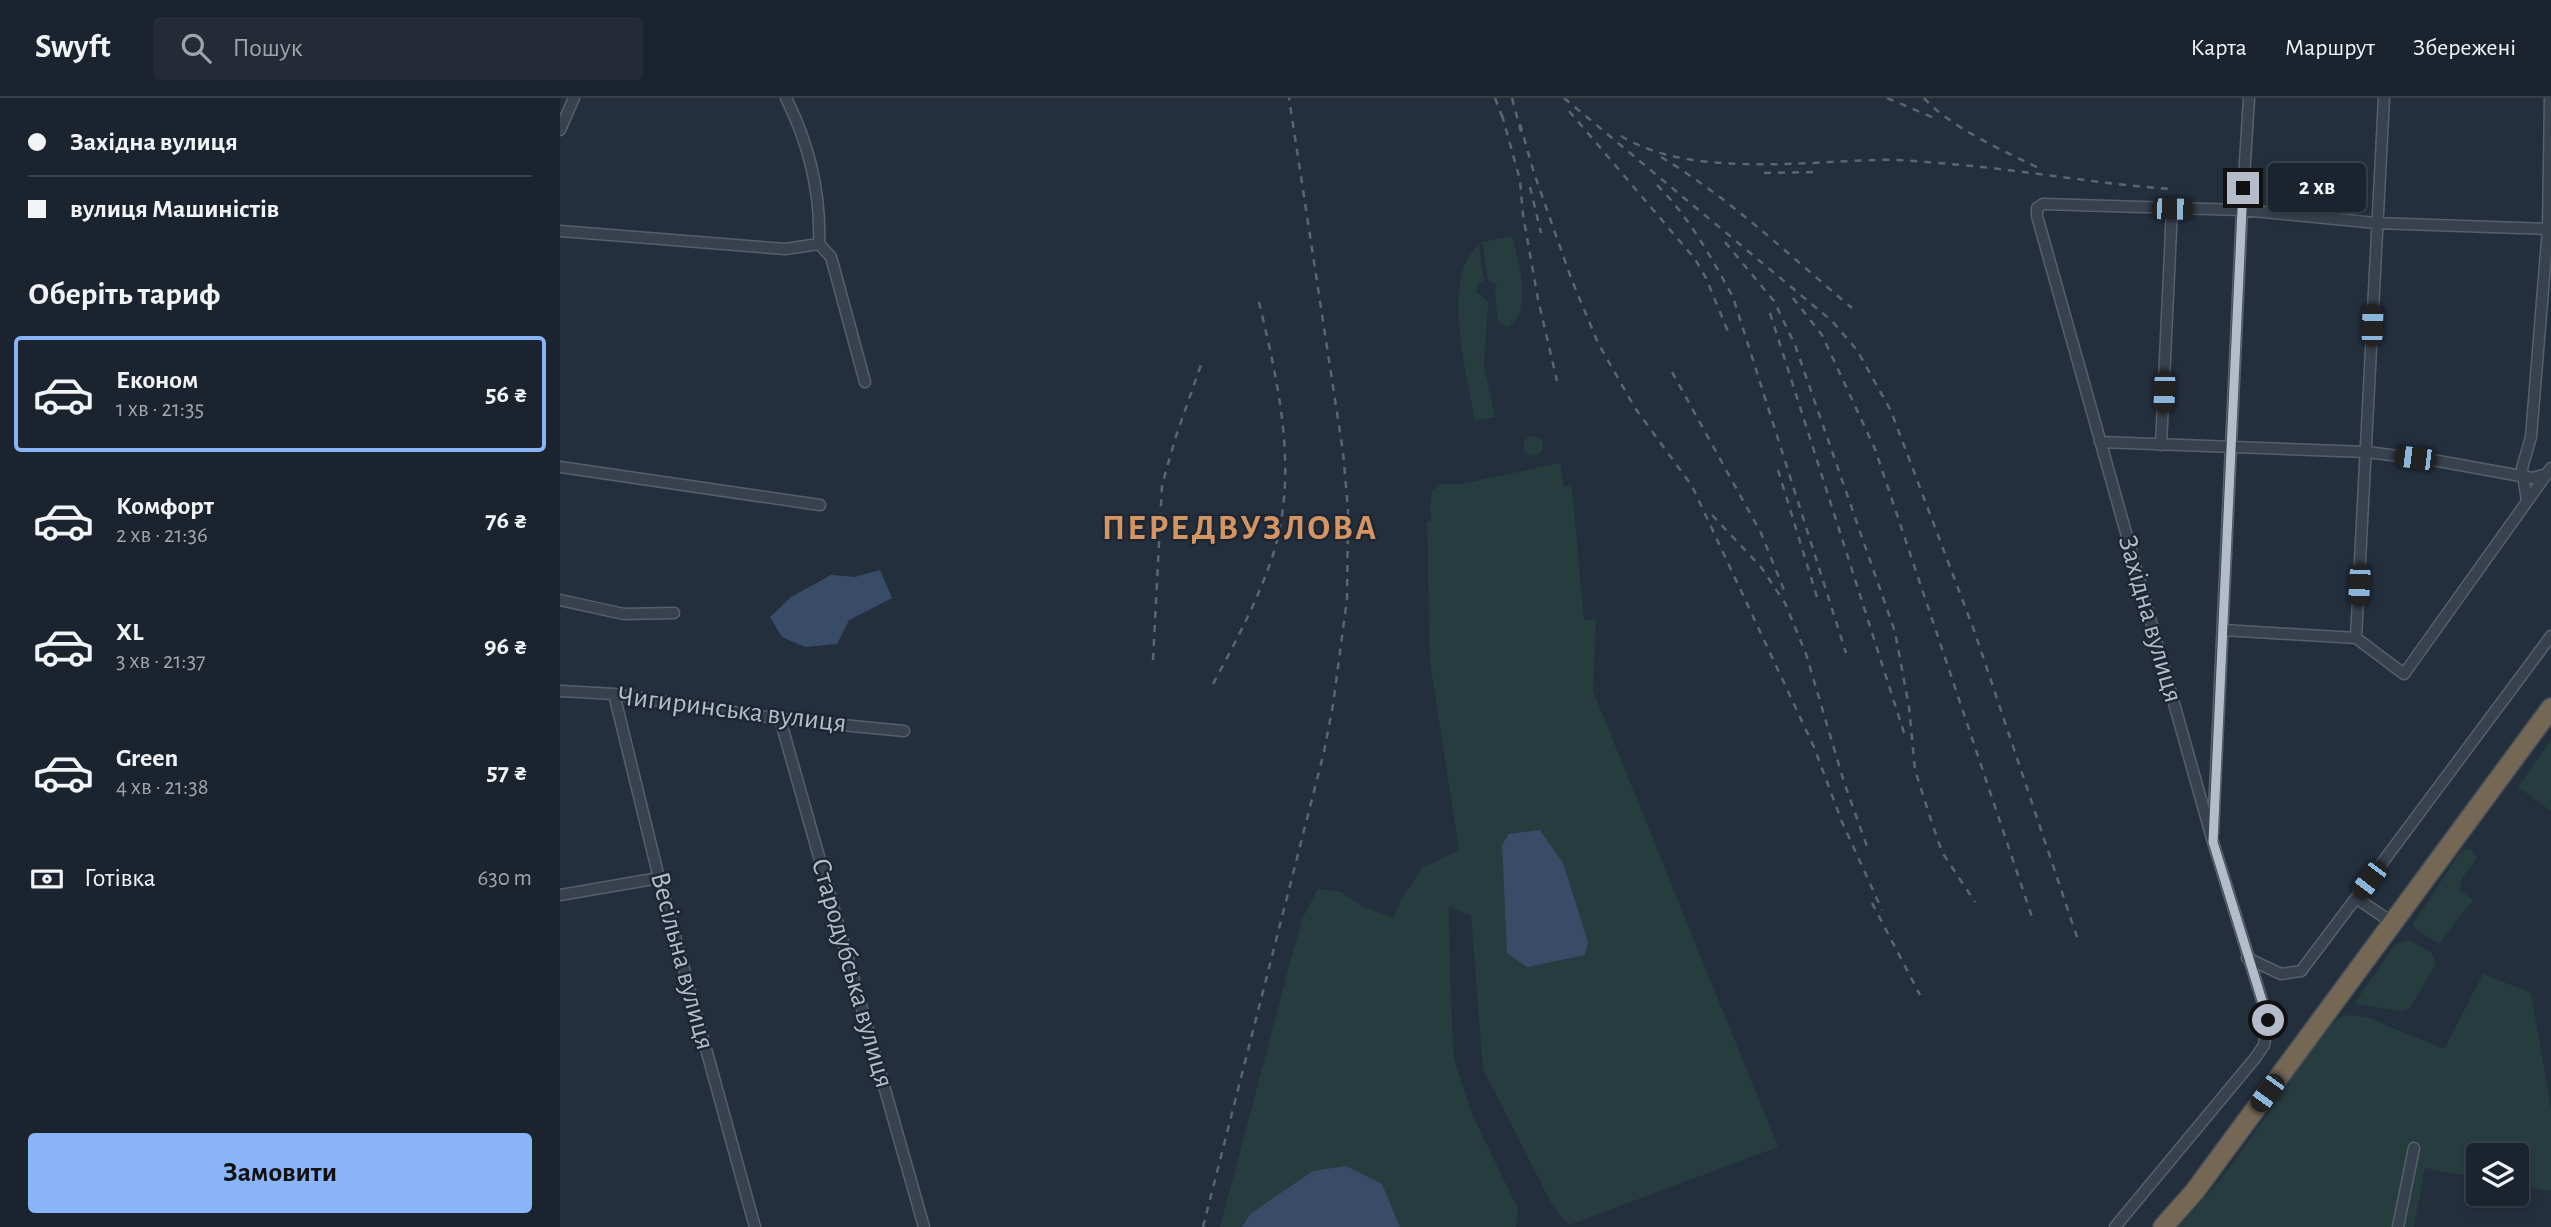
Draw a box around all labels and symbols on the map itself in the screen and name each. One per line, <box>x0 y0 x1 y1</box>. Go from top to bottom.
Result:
callout: 2 хв <box>2268 164 2366 212</box>
route end <box>2227 172 2259 204</box>
car <box>2151 198 2194 220</box>
car <box>2361 304 2384 346</box>
car <box>2153 371 2176 413</box>
car <box>2393 445 2438 471</box>
district label: ПЕРЕДВУЗЛОВА <box>1102 511 1378 546</box>
street label: Західна вулиця <box>2113 532 2187 706</box>
car <box>2348 563 2371 607</box>
street label: Чигиринська вулиця <box>616 682 848 738</box>
street label: Стародубська вулиця <box>806 855 898 1091</box>
car <box>2348 857 2391 903</box>
street label: Весільна вулиця <box>645 869 719 1053</box>
route start <box>2252 1004 2284 1036</box>
car <box>2247 1070 2288 1116</box>

